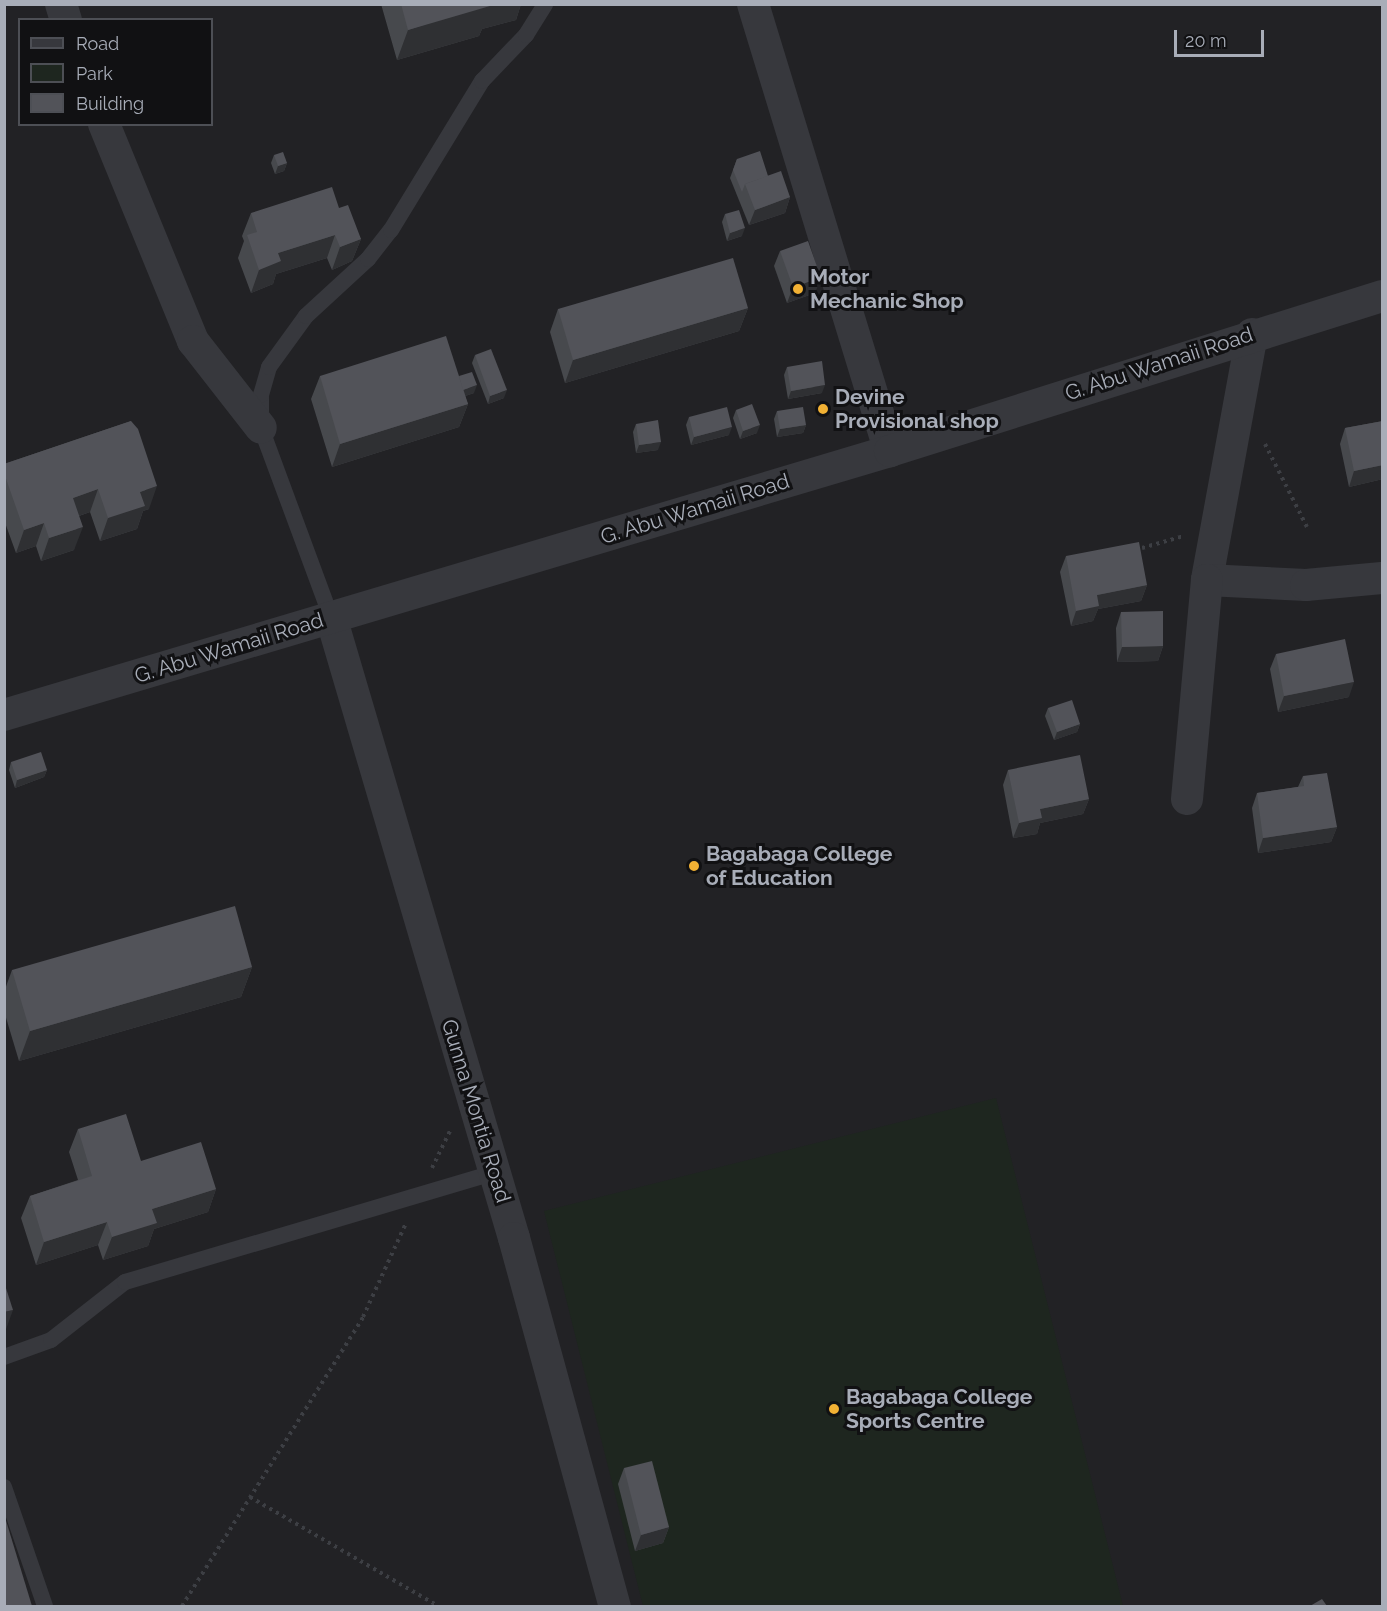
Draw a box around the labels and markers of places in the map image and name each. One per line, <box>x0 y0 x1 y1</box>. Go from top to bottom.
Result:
place label: Motor Mechanic Shop <box>810 264 964 314</box>
marker: Motor Mechanic Shop <box>791 282 805 296</box>
place label: Devine Provisional shop <box>835 384 999 434</box>
marker: Devine Provisional shop <box>816 402 830 416</box>
place label: Bagabaga College of Education <box>706 841 892 891</box>
marker: Bagabaga College of Education <box>687 859 701 873</box>
place label: Bagabaga College Sports Centre <box>846 1384 1032 1434</box>
marker: Bagabaga College Sports Centre <box>827 1402 841 1416</box>

